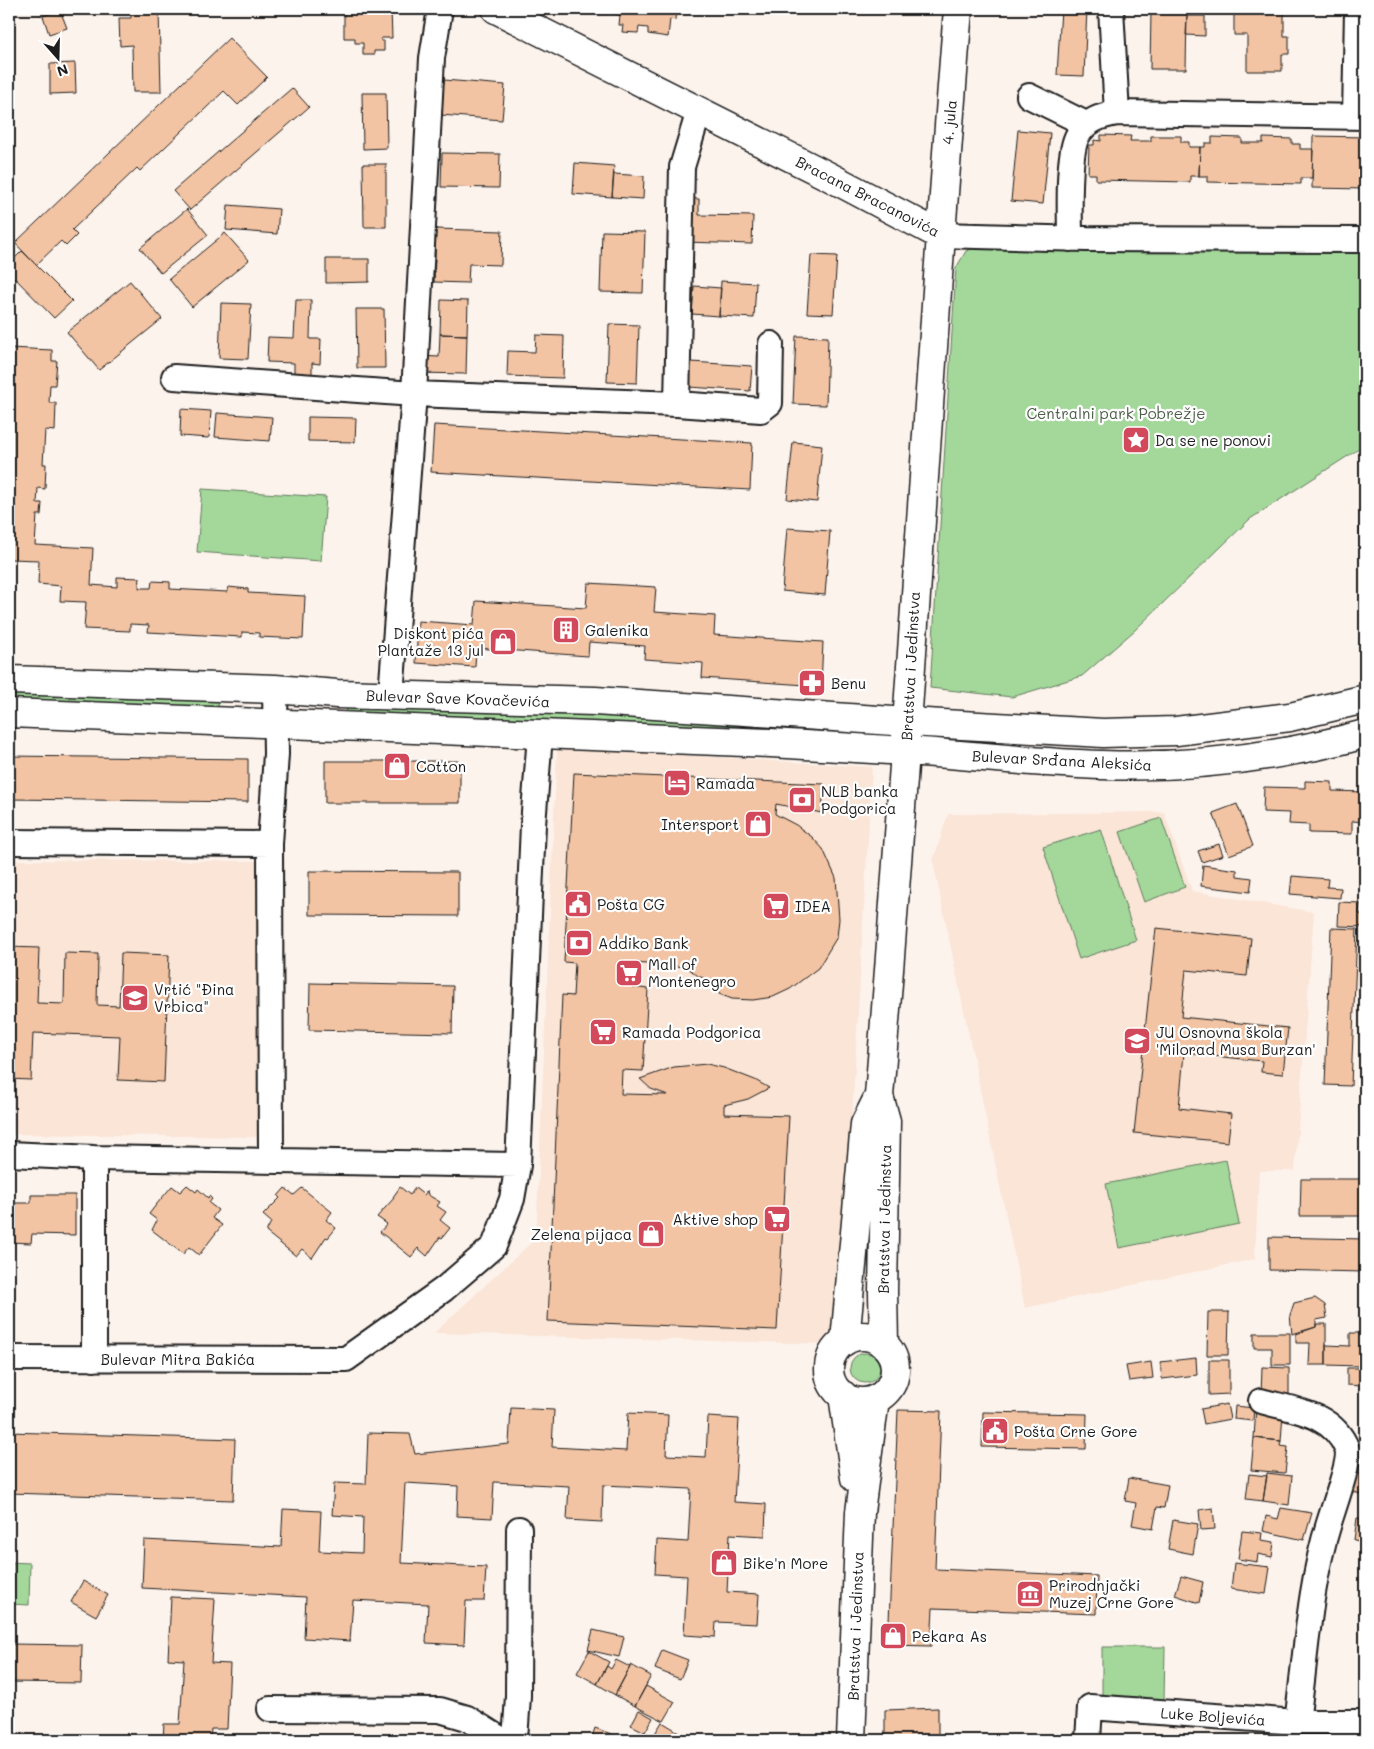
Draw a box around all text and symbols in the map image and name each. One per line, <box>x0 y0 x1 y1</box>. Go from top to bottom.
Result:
north arrow <box>32 32 82 82</box>
text: N <box>54 60 71 81</box>
street label: 4. jula <box>937 99 961 145</box>
street label: Bracana Bracanovića <box>793 151 943 241</box>
park label: Centralni park Pobrežje <box>1026 403 1206 423</box>
place icon: Da se ne ponovi <box>1121 425 1151 455</box>
place label: Da se ne ponovi <box>1155 430 1271 450</box>
street label: Bratstva i Jedinstva <box>896 591 924 741</box>
building icon: Galenika <box>551 615 581 645</box>
place label: Galenika <box>585 620 649 640</box>
place label: Diskont pića Plantaže 13 jul <box>378 623 484 660</box>
shop icon: Diskont pića Plantaže 13 jul <box>488 627 518 657</box>
pharmacy icon: Benu <box>797 668 827 698</box>
place label: Benu <box>831 673 866 693</box>
street label: Bulevar Save Kovačevića <box>366 685 550 711</box>
street label: Bulevar Srđana Aleksića <box>971 745 1153 775</box>
shop icon: Cotton <box>382 751 412 781</box>
place label: Cotton <box>416 756 466 776</box>
hotel icon: Ramada <box>662 768 692 798</box>
place label: Ramada <box>696 773 755 793</box>
place label: NLB banka Podgorica <box>821 781 899 818</box>
bank icon: NLB banka Podgorica <box>787 785 817 815</box>
shop icon: Intersport <box>743 809 773 839</box>
place label: Intersport <box>661 814 739 834</box>
public building icon: Pošta CG <box>563 889 593 919</box>
supermarket icon: IDEA <box>761 891 791 921</box>
place label: Pošta CG <box>597 894 665 914</box>
place label: IDEA <box>795 896 831 916</box>
bank icon: Addiko Bank <box>564 928 594 958</box>
place label: Addiko Bank <box>598 933 689 953</box>
place label: Mall of Montenegro <box>648 954 736 991</box>
supermarket icon: Mall of Montenegro <box>614 958 644 988</box>
place label: Vrtić "Đina Vrbica" <box>154 979 234 1016</box>
school or university icon: Vrtić "Đina Vrbica" <box>120 983 150 1013</box>
supermarket icon: Ramada Podgorica <box>588 1017 618 1047</box>
place label: Ramada Podgorica <box>622 1022 761 1042</box>
place label: JU Osnovna škola 'Milorad Musa Burzan' <box>1156 1022 1316 1059</box>
school or university icon: JU Osnovna škola 'Milorad Musa Burzan' <box>1122 1026 1152 1056</box>
street label: Bratstva i Jedinstva <box>873 1144 895 1294</box>
supermarket icon: Aktive shop <box>762 1204 792 1234</box>
place label: Aktive shop <box>673 1209 758 1229</box>
shop icon: Zelena pijaca <box>636 1219 666 1249</box>
place label: Zelena pijaca <box>531 1224 632 1244</box>
street label: Bulevar Mitra Bakića <box>101 1349 255 1369</box>
public building icon: Pošta Crne Gore <box>980 1416 1010 1446</box>
place label: Pošta Crne Gore <box>1014 1421 1138 1441</box>
shop icon: Bike'n More <box>709 1548 739 1578</box>
street label: Bratstva i Jedinstva <box>842 1551 868 1701</box>
place label: Bike'n More <box>743 1553 828 1573</box>
place label: Prirodnjački Muzej Crne Gore <box>1049 1575 1174 1612</box>
museum icon: Prirodnjački Muzej Crne Gore <box>1015 1579 1045 1609</box>
shop icon: Pekara As <box>878 1621 908 1651</box>
place label: Pekara As <box>912 1626 987 1646</box>
street label: Luke Boljevića <box>1160 1702 1266 1730</box>

